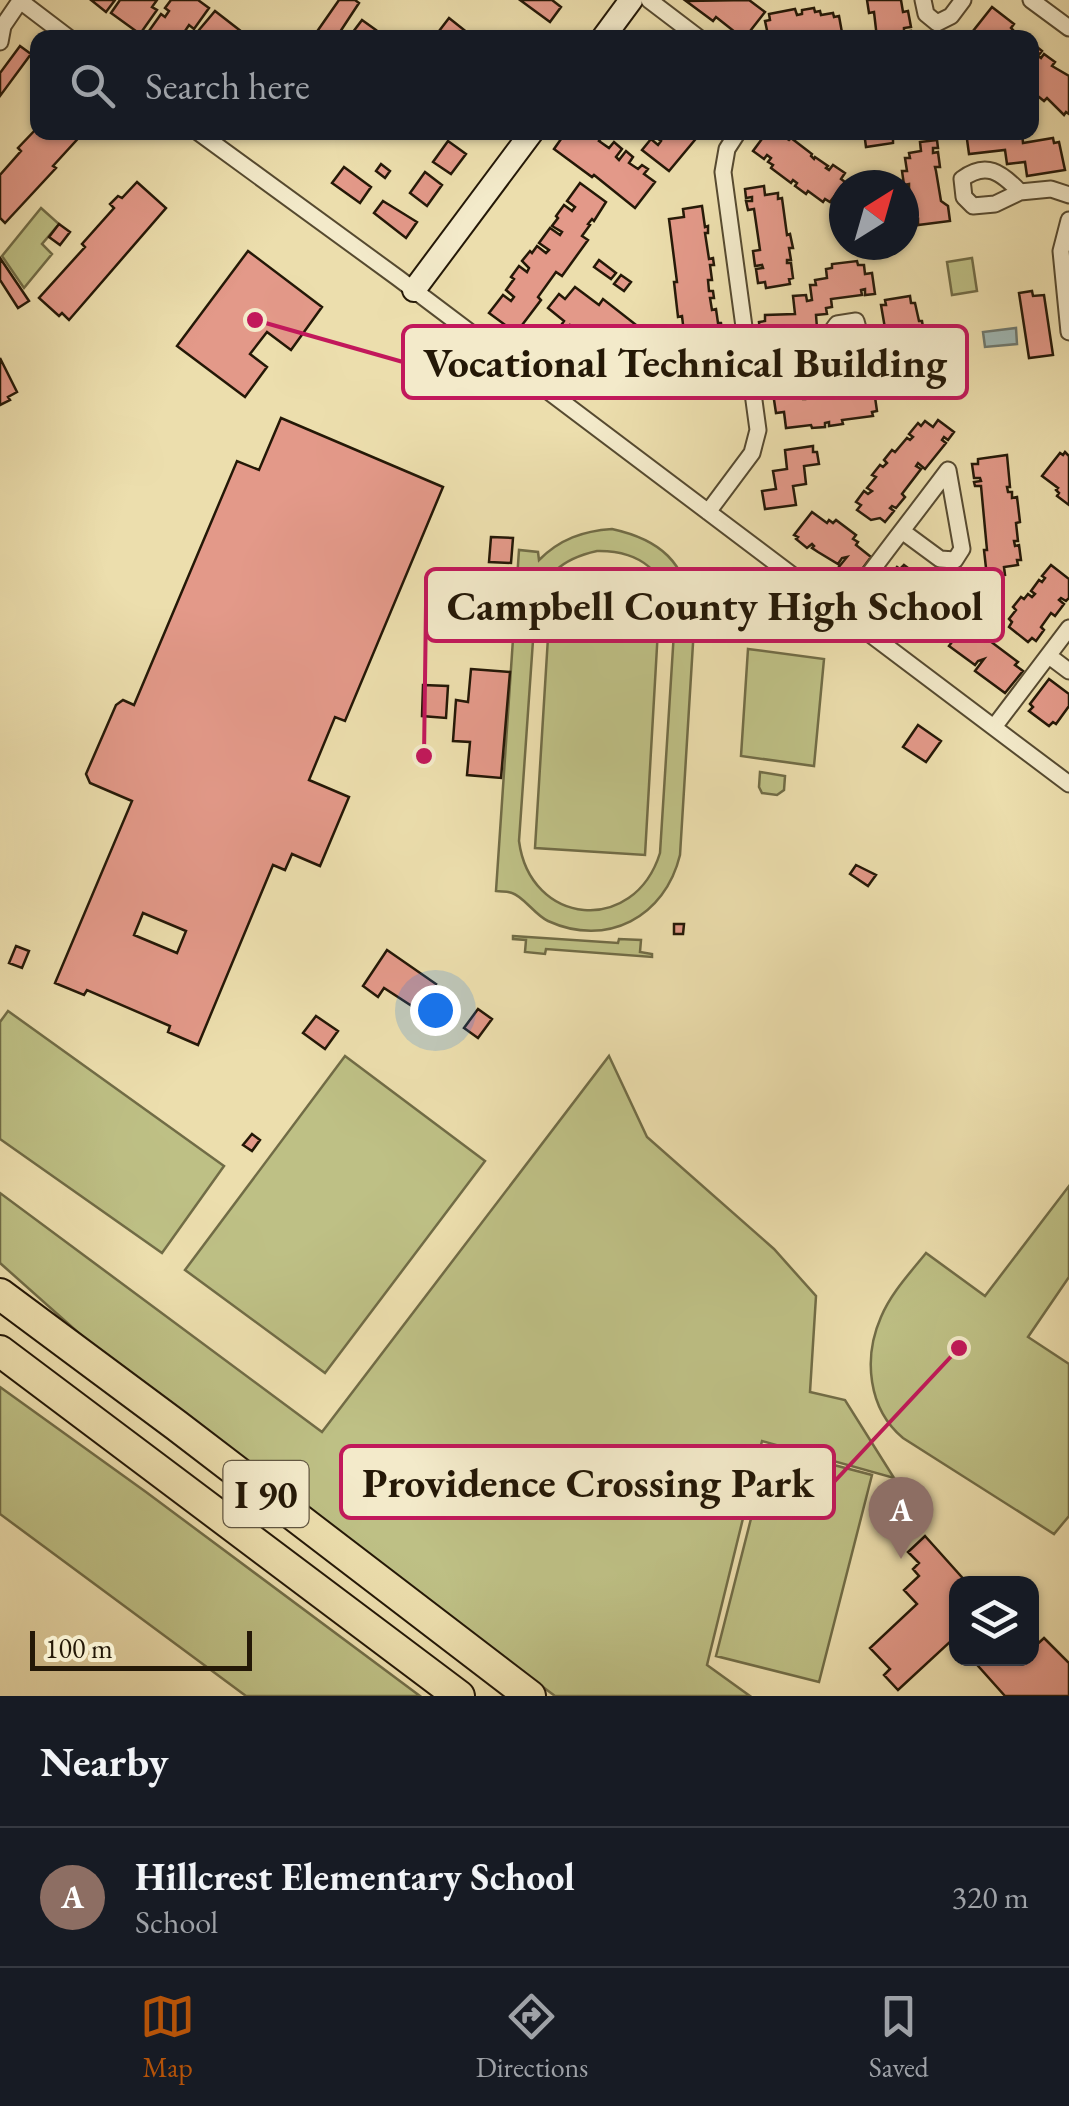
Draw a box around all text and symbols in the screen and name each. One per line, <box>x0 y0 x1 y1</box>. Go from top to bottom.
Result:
search box <box>30 30 1039 140</box>
icon: search <box>65 58 120 113</box>
text: Search here <box>145 61 310 110</box>
north arrow <box>829 170 919 260</box>
callout: Vocational Technical Building <box>403 326 967 398</box>
text: Vocational Technical Building <box>423 335 948 390</box>
callout: Campbell County High School <box>426 569 1003 641</box>
text: Campbell County High School <box>447 578 983 633</box>
your location <box>410 985 461 1036</box>
callout: Providence Crossing Park <box>341 1446 834 1518</box>
text: Providence Crossing Park <box>362 1455 815 1510</box>
road number: I 90 <box>224 1461 308 1527</box>
pin: A <box>868 1476 934 1559</box>
map controls <box>949 1576 1039 1666</box>
button: layers <box>949 1576 1039 1666</box>
scale bar <box>30 1626 252 1670</box>
text: 100 m <box>45 1630 113 1666</box>
text: Nearby <box>40 1734 169 1789</box>
text: Hillcrest Elementary School <box>135 1852 575 1901</box>
text: A <box>61 1876 84 1918</box>
text: 320 m <box>952 1876 1029 1918</box>
text: School <box>135 1901 218 1943</box>
tab: Map <box>140 1989 195 2085</box>
tab: Directions <box>476 1989 588 2085</box>
tab: Saved <box>869 1989 929 2085</box>

